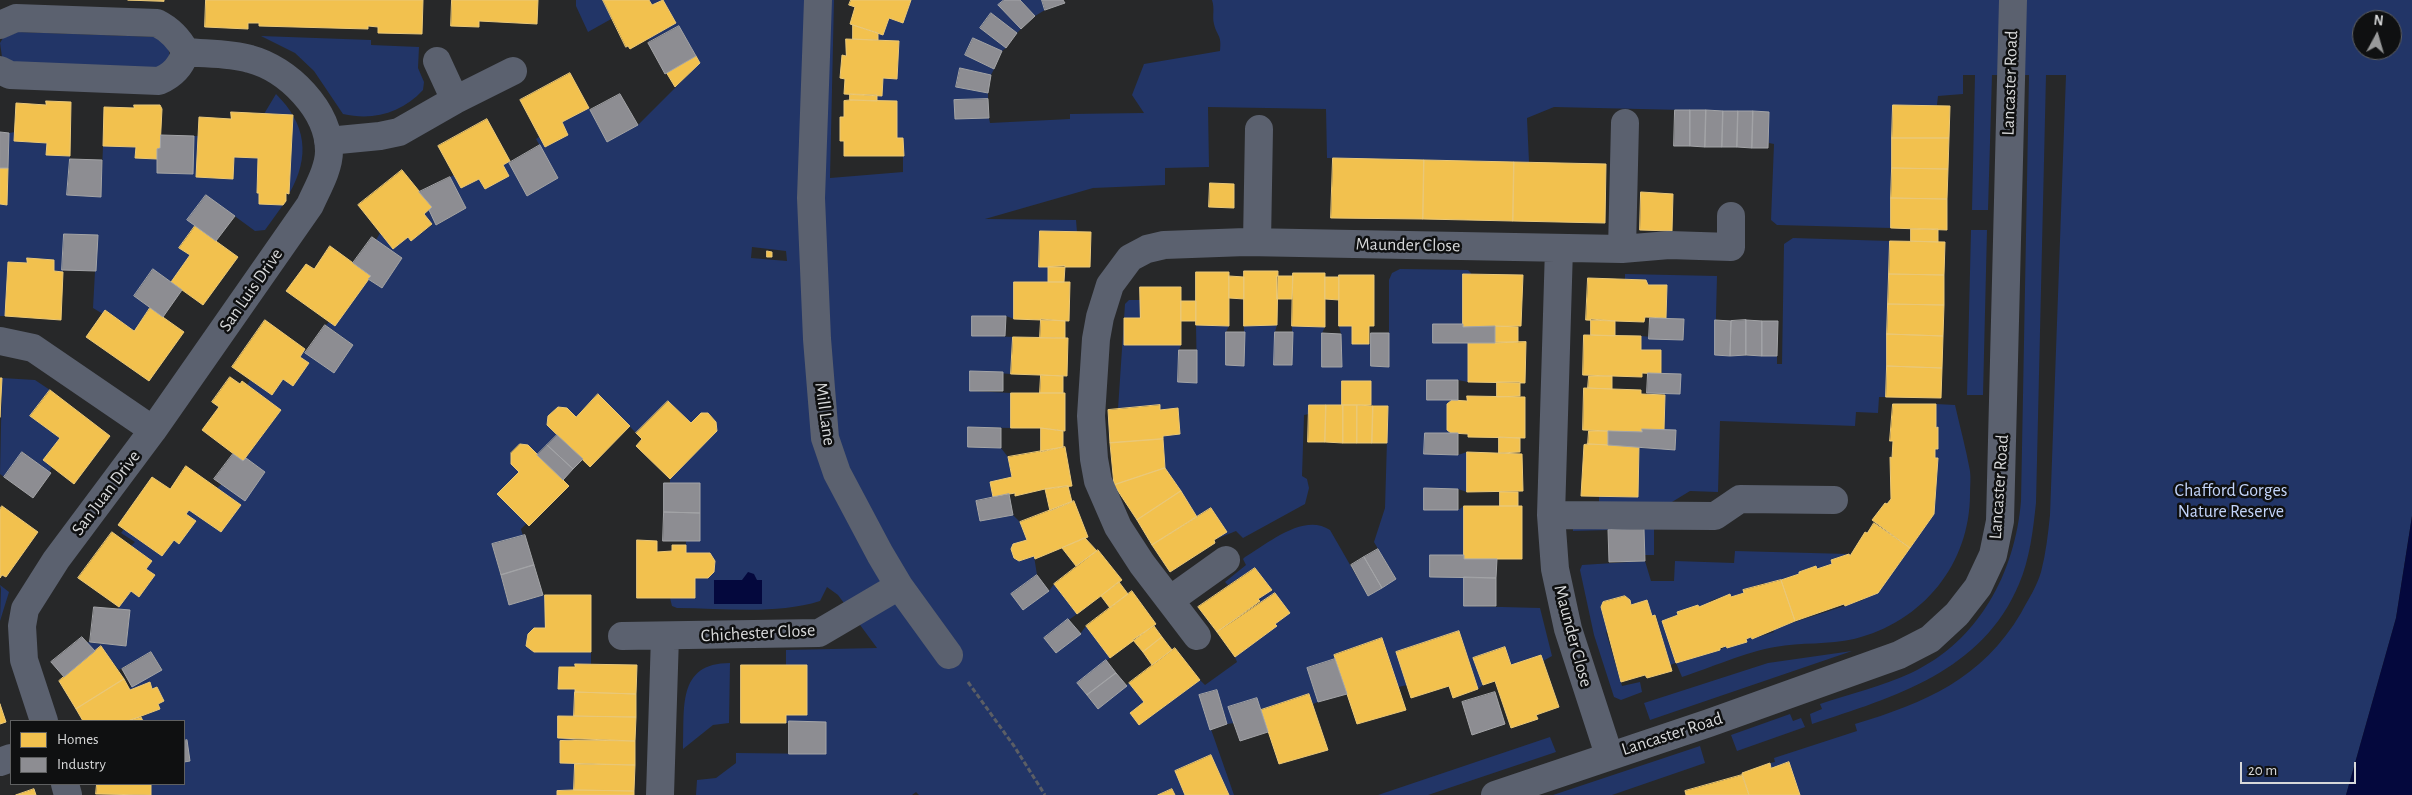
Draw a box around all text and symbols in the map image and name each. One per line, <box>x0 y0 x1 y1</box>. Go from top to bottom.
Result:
north arrow <box>2352 10 2402 60</box>
text: N <box>2373 14 2384 29</box>
street label: Lancaster Road <box>1997 30 2023 136</box>
street label: Maunder Close <box>1356 233 1460 257</box>
street label: San Luis Drive <box>214 244 288 336</box>
street label: Mill Lane <box>810 381 840 447</box>
street label: Lancaster Road <box>1985 434 2013 540</box>
street label: San Juan Drive <box>67 446 145 540</box>
park label: Chafford Gorges Nature Reserve <box>2175 480 2287 522</box>
street label: Maunder Close <box>1549 583 1597 689</box>
street label: Chichester Close <box>700 619 816 647</box>
street label: Lancaster Road <box>1619 708 1725 760</box>
legend <box>10 720 185 785</box>
text: Homes <box>57 732 99 747</box>
scale bar <box>2242 752 2358 784</box>
text: Industry <box>57 757 106 772</box>
text: 20 m <box>2248 763 2277 778</box>

